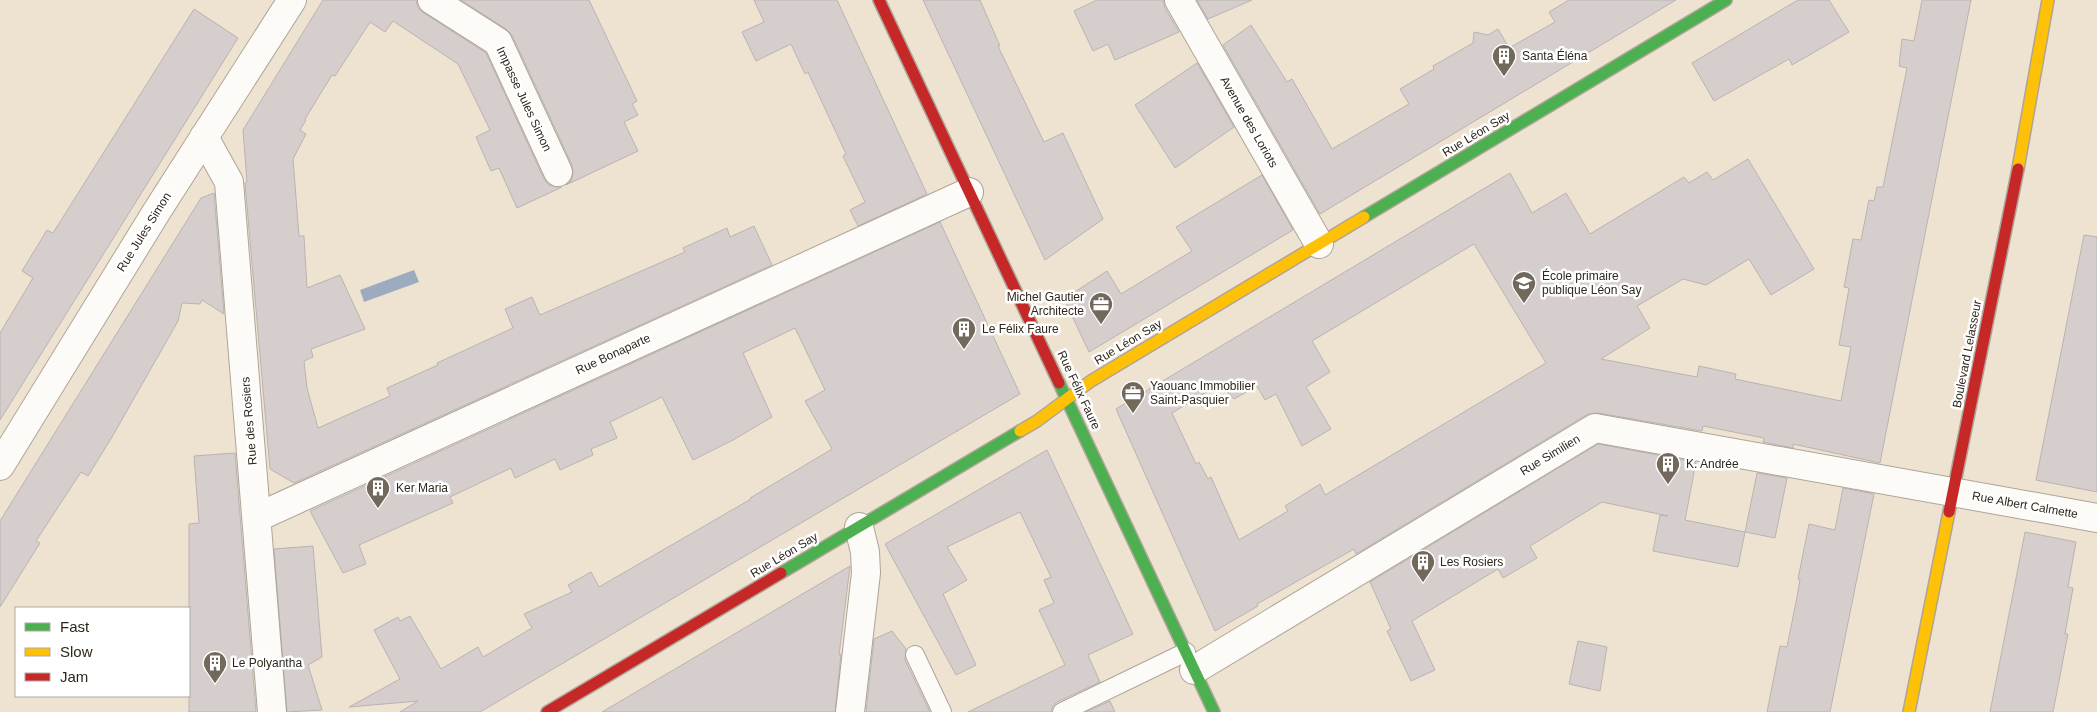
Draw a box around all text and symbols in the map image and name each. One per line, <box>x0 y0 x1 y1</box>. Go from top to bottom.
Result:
building icon: Santa Éléna <box>1491 43 1517 77</box>
street label: Impasse Jules Simon <box>494 44 554 154</box>
place label: Santa Éléna <box>1522 48 1588 63</box>
street label: Avenue des Loriots <box>1217 74 1281 170</box>
street label: Rue Léon Say <box>1440 108 1512 160</box>
street label: Rue Jules Simon <box>114 190 174 274</box>
place label: École primaire publique Léon Say <box>1542 268 1641 297</box>
school or university icon: École primaire publique Léon Say <box>1511 270 1537 304</box>
place label: Michel Gautier Architecte <box>1007 290 1084 318</box>
office icon: Michel Gautier Architecte <box>1088 291 1114 325</box>
street label: Boulevard Lelasseur <box>1950 299 1984 409</box>
building icon: Le Félix Faure <box>951 316 977 350</box>
street label: Rue Léon Say <box>1092 316 1164 368</box>
place label: Le Félix Faure <box>982 322 1059 336</box>
street label: Rue Bonaparte <box>573 330 653 377</box>
street label: Rue Félix Faure <box>1055 348 1104 432</box>
street label: Rue des Rosiers <box>238 376 260 466</box>
place label: Yaouanc Immobilier Saint-Pasquier <box>1150 379 1255 407</box>
office icon: Yaouanc Immobilier Saint-Pasquier <box>1120 380 1146 414</box>
street label: Rue Similien <box>1518 432 1582 478</box>
building icon: K. Andrée <box>1655 451 1681 485</box>
place label: K. Andrée <box>1686 457 1739 471</box>
building icon: Ker Maria <box>365 475 391 509</box>
place label: Ker Maria <box>396 481 448 495</box>
street label: Rue Albert Calmette <box>1971 489 2079 521</box>
street label: Rue Léon Say <box>748 529 820 581</box>
building icon: Les Rosiers <box>1410 549 1436 583</box>
place label: Les Rosiers <box>1440 555 1503 569</box>
legend <box>15 607 190 697</box>
text: Fast <box>60 618 90 635</box>
text: Slow <box>60 643 93 660</box>
building icon: Le Polyantha <box>202 650 228 684</box>
place label: Le Polyantha <box>232 656 302 670</box>
text: Jam <box>60 668 88 685</box>

